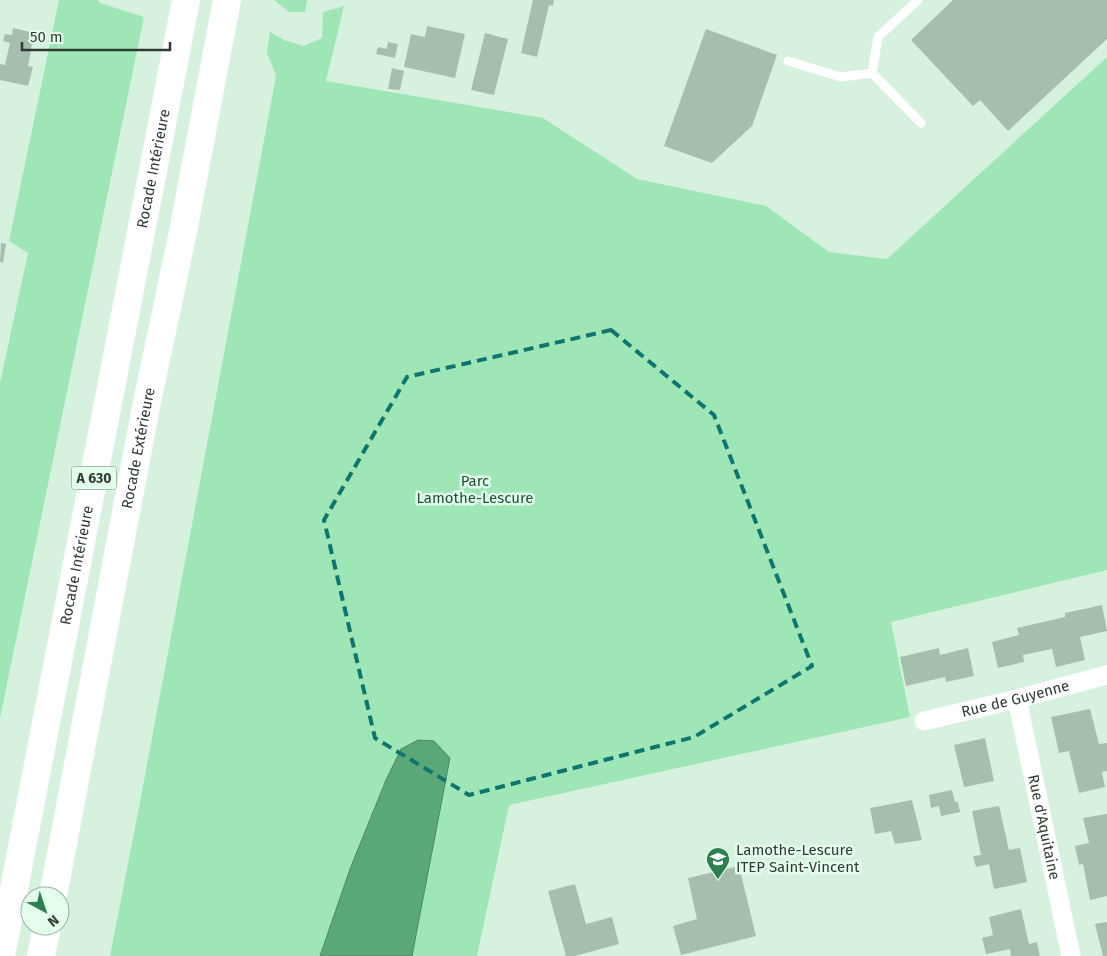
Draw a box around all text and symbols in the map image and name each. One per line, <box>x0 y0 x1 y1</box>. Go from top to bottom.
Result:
scale bar <box>22 20 170 52</box>
text: 50 m <box>30 28 63 46</box>
street label: Rocade Intérieure <box>133 107 174 230</box>
street label: Rocade Extérieure <box>118 386 159 510</box>
road number: A 630 <box>72 466 116 489</box>
park label: Parc Lamothe-Lescure <box>416 472 534 507</box>
street label: Rocade Intérieure <box>56 504 97 626</box>
street label: Rue de Guyenne <box>960 676 1071 721</box>
street label: Rue d'Aquitaine <box>1024 773 1064 881</box>
place label: Lamothe-Lescure ITEP Saint-Vincent <box>736 841 860 876</box>
school or university icon: Lamothe-Lescure ITEP Saint-Vincent <box>705 846 731 880</box>
north arrow <box>20 886 70 936</box>
text: N <box>44 911 62 930</box>

